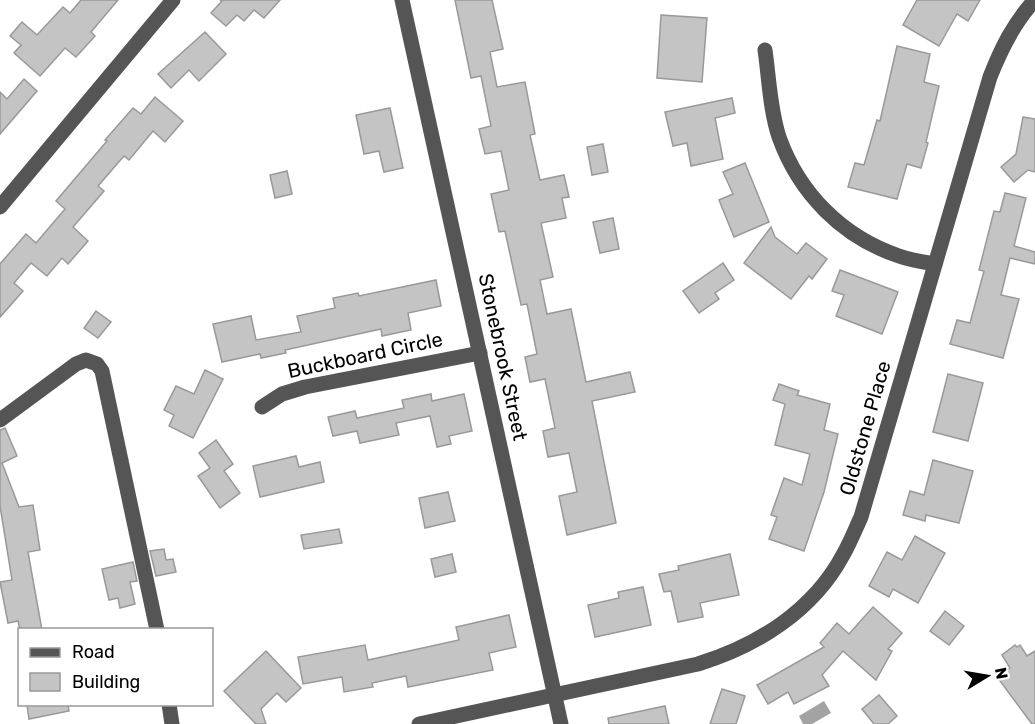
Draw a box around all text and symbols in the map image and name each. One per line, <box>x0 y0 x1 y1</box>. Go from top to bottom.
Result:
street label: Stonebrook Street <box>474 271 532 443</box>
street label: Buckboard Circle <box>285 327 445 383</box>
street label: Oldstone Place <box>834 358 896 498</box>
legend <box>18 628 213 706</box>
text: Road <box>72 641 115 663</box>
north arrow <box>957 646 1017 706</box>
text: N <box>991 666 1012 681</box>
text: Building <box>72 671 140 693</box>

